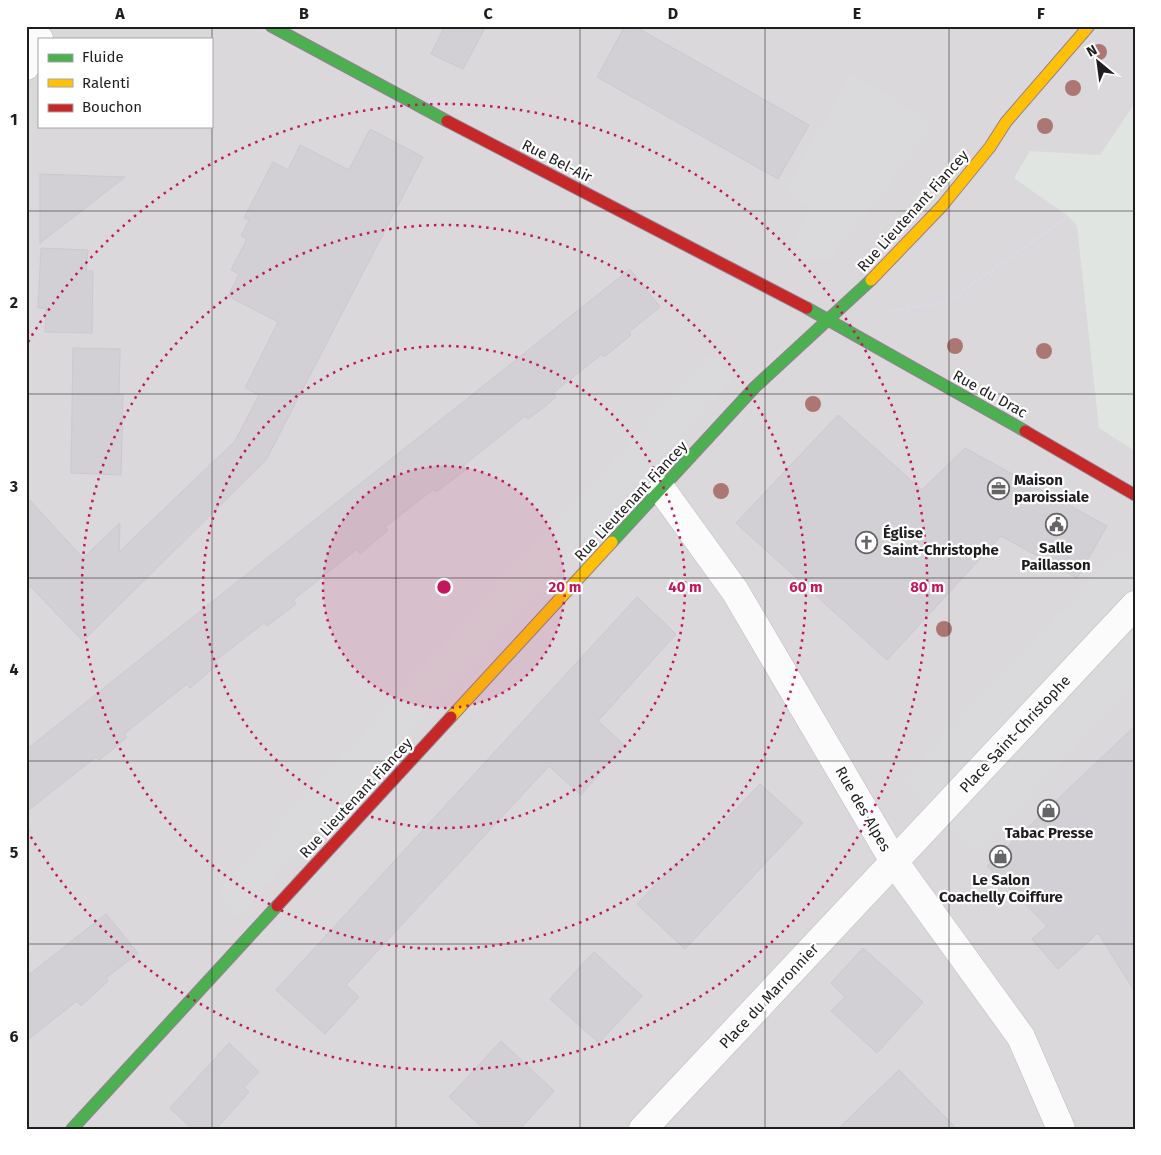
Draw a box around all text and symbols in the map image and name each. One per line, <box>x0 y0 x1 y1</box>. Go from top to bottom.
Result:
text: A <box>114 4 125 23</box>
text: B <box>299 4 309 23</box>
text: C <box>483 4 493 23</box>
text: D <box>668 4 678 23</box>
text: E <box>853 4 861 23</box>
text: F <box>1037 4 1045 23</box>
legend <box>38 38 212 128</box>
north arrow <box>1074 38 1124 88</box>
text: N <box>1084 41 1100 61</box>
text: Fluide <box>82 48 124 66</box>
text: Ralenti <box>82 74 130 92</box>
text: Bouchon <box>82 98 142 116</box>
text: 1 <box>10 110 18 129</box>
street label: Rue Bel-Air <box>519 136 595 186</box>
street label: Rue Lieutenant Fiancey <box>854 146 973 276</box>
text: 2 <box>10 293 18 312</box>
street label: Rue du Drac <box>950 366 1030 422</box>
street label: Rue Lieutenant Fiancey <box>571 437 692 565</box>
place label: Maison paroissiale <box>1014 471 1089 506</box>
text: 3 <box>9 477 18 496</box>
office icon: Maison paroissiale <box>986 477 1010 501</box>
public building icon: Salle Paillasson <box>1044 513 1068 537</box>
place label: Église Saint-Christophe <box>883 524 999 559</box>
church icon: Église Saint-Christophe <box>855 530 879 554</box>
place label: Salle Paillasson <box>1021 539 1091 574</box>
centre of rings <box>435 578 453 596</box>
text: 20 m <box>549 578 581 596</box>
text: 40 m <box>668 578 702 596</box>
text: 60 m <box>789 578 823 596</box>
text: 80 m <box>910 578 944 596</box>
text: 4 <box>9 660 19 679</box>
street label: Place Saint-Christophe <box>956 671 1074 797</box>
street label: Rue Lieutenant Fiancey <box>296 734 417 862</box>
street label: Rue des Alpes <box>831 763 895 855</box>
shop icon: Tabac Presse <box>1037 798 1061 822</box>
place label: Tabac Presse <box>1005 824 1093 842</box>
text: 5 <box>10 843 19 862</box>
shop icon: Le Salon Coachelly Coiffure <box>989 845 1013 869</box>
place label: Le Salon Coachelly Coiffure <box>939 871 1063 906</box>
street label: Place du Marronnier <box>716 940 823 1052</box>
text: 6 <box>9 1027 19 1046</box>

